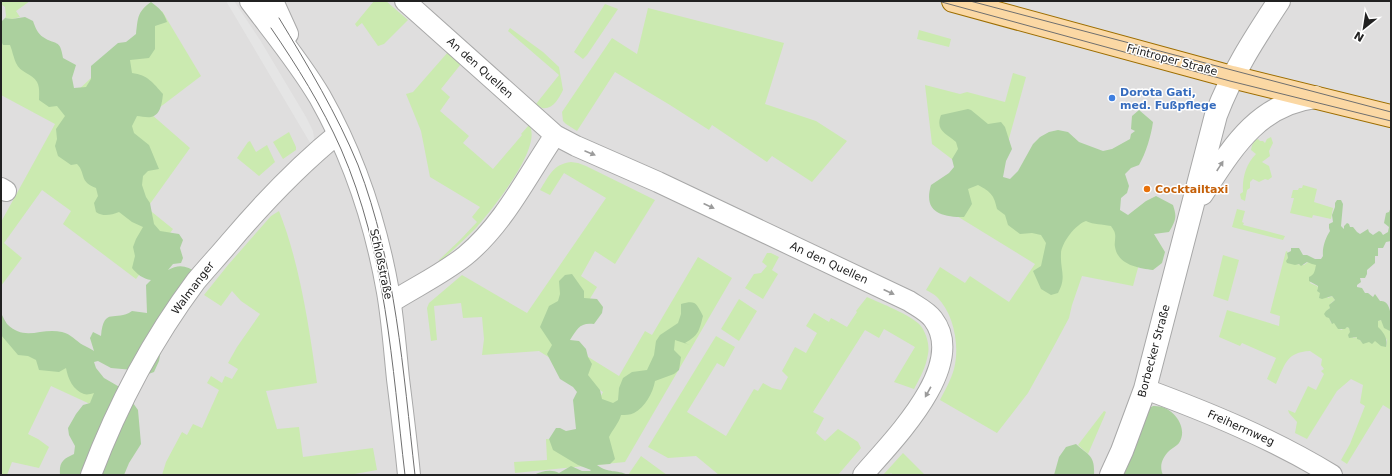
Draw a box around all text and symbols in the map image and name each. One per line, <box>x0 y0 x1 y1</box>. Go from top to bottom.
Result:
north arrow <box>1344 8 1384 48</box>
text: N <box>1352 28 1366 44</box>
street label: An den Quellen <box>444 35 516 101</box>
street label: Frintroper Straße <box>1125 42 1219 78</box>
place label: Dorota Gati, med. Fußpflege <box>1120 86 1216 112</box>
marker: Dorota Gati, med. Fußpflege <box>1107 93 1117 103</box>
one-way arrow <box>585 150 597 156</box>
one-way arrow <box>1217 160 1224 171</box>
place label: Cocktailtaxi <box>1155 183 1228 196</box>
marker: Cocktailtaxi <box>1142 184 1152 194</box>
one-way arrow <box>703 203 714 209</box>
street label: Schloßstraße <box>367 228 395 301</box>
street label: An den Quellen <box>788 239 870 287</box>
street label: Walmanger <box>169 259 217 317</box>
one-way arrow <box>884 289 895 295</box>
street label: Borbecker Straße <box>1135 303 1173 399</box>
one-way arrow <box>925 386 932 398</box>
street label: Freiherrnweg <box>1206 407 1276 449</box>

